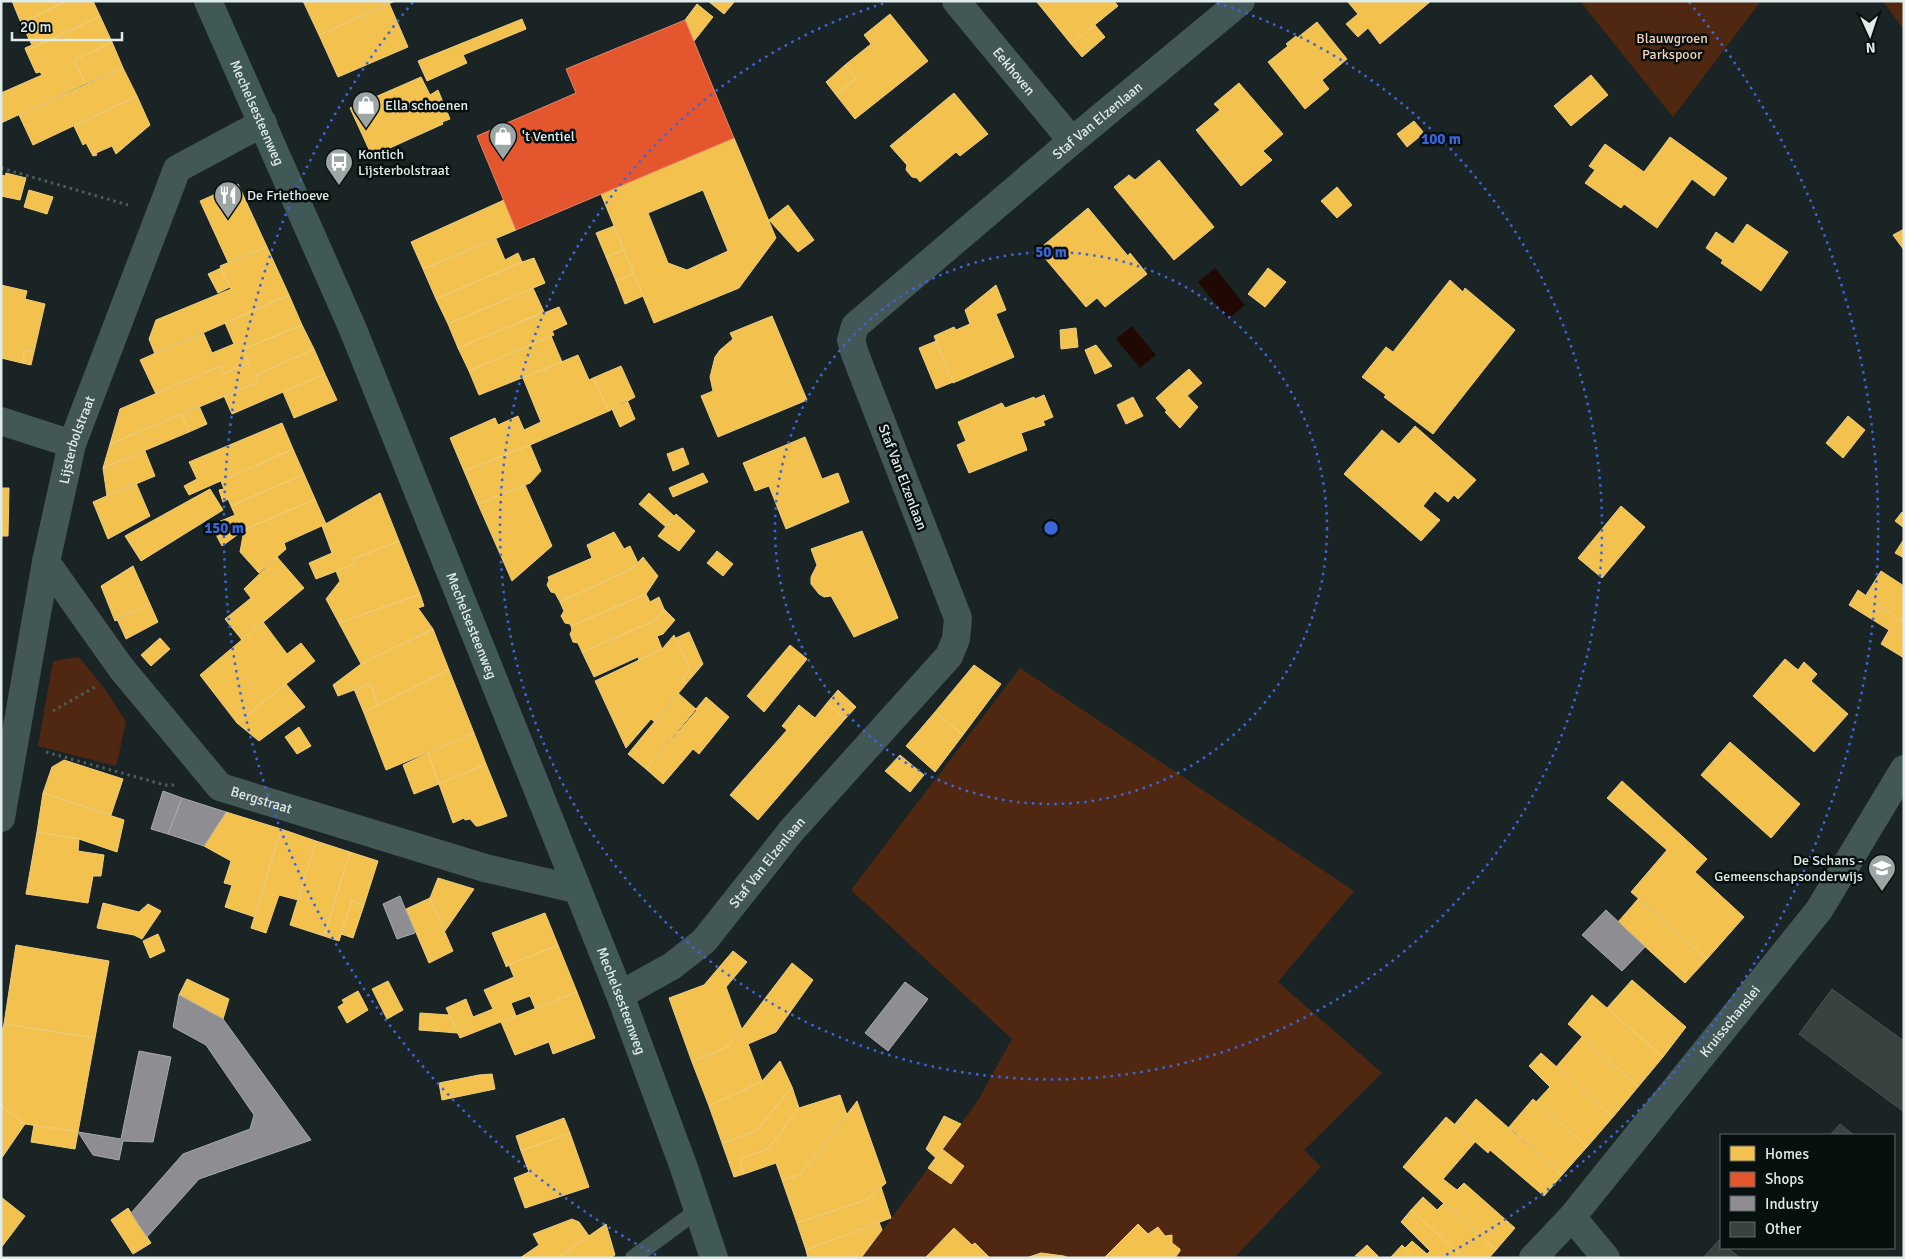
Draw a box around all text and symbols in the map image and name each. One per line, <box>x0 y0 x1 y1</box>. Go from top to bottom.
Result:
scale bar <box>12 10 122 42</box>
north arrow <box>1845 10 1895 60</box>
text: 20 m <box>20 18 51 36</box>
park label: Blauwgroen Parkspoor <box>1636 30 1708 63</box>
text: N <box>1865 39 1876 56</box>
street label: Eekhoven <box>989 44 1039 99</box>
street label: Mechelsesteenweg <box>226 57 288 168</box>
street label: Staf Van Elzenlaan <box>1049 78 1146 163</box>
shop icon: Ella schoenen <box>351 90 381 129</box>
place label: Ella schoenen <box>385 97 468 114</box>
shop icon: 't Ventiel <box>488 121 518 160</box>
place label: 't Ventiel <box>522 128 575 145</box>
text: 100 m <box>1421 130 1461 148</box>
place label: Kontich Lijsterbolstraat <box>358 146 450 179</box>
bus stop icon: Kontich Lijsterbolstraat <box>324 147 354 186</box>
restaurant icon: De Friethoeve <box>213 180 243 219</box>
place label: De Friethoeve <box>247 187 329 204</box>
text: 50 m <box>1035 243 1067 261</box>
street label: Lijsterbolstraat <box>55 393 99 486</box>
street label: Staf Van Elzenlaan <box>875 422 931 532</box>
text: 150 m <box>204 519 244 537</box>
centre of rings <box>1042 519 1060 537</box>
street label: Mechelsesteenweg <box>442 570 500 682</box>
street label: Bergstraat <box>229 783 294 818</box>
street label: Staf Van Elzenlaan <box>726 813 809 911</box>
place label: De Schans - Gemeenschapsonderwijs <box>1714 852 1863 885</box>
school or university icon: De Schans - Gemeenschapsonderwijs <box>1867 853 1897 892</box>
street label: Mechelsesteenweg <box>593 945 649 1057</box>
street label: Kruisschanslei <box>1696 982 1764 1061</box>
legend <box>1720 1134 1895 1249</box>
text: Homes <box>1765 1145 1809 1163</box>
text: Shops <box>1765 1170 1804 1188</box>
text: Industry <box>1765 1195 1818 1213</box>
text: Other <box>1765 1220 1802 1238</box>

